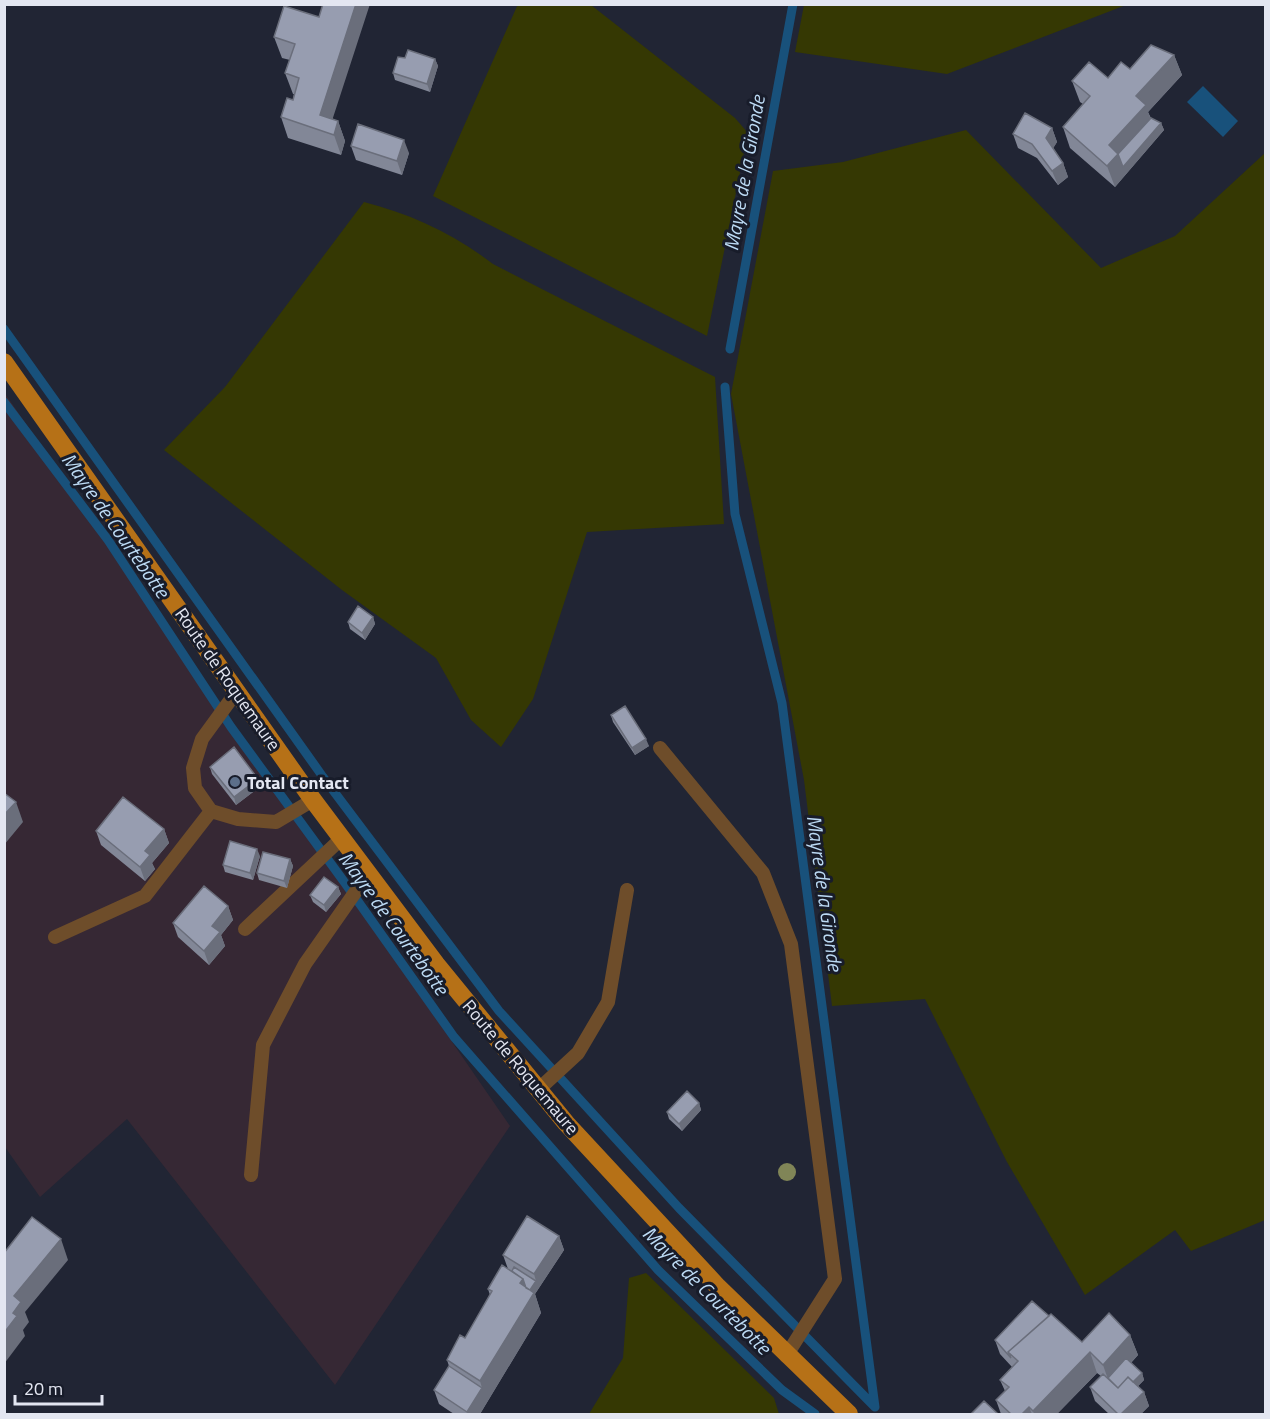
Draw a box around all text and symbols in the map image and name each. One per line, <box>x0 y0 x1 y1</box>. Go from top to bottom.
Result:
water label: Mayre de la Gironde <box>715 91 773 253</box>
water label: Mayre de Courtebotte <box>54 446 179 605</box>
street label: Route de Roquemaure <box>168 602 288 756</box>
place label: Total Contact <box>247 769 349 796</box>
marker: Total Contact <box>228 775 242 789</box>
water label: Mayre de la Gironde <box>799 813 852 975</box>
water label: Mayre de Courtebotte <box>331 845 458 1003</box>
street label: Route de Roquemaure <box>456 993 586 1141</box>
water label: Mayre de Courtebotte <box>635 1218 780 1363</box>
scale bar <box>15 1368 102 1406</box>
text: 20 m <box>24 1375 63 1402</box>

